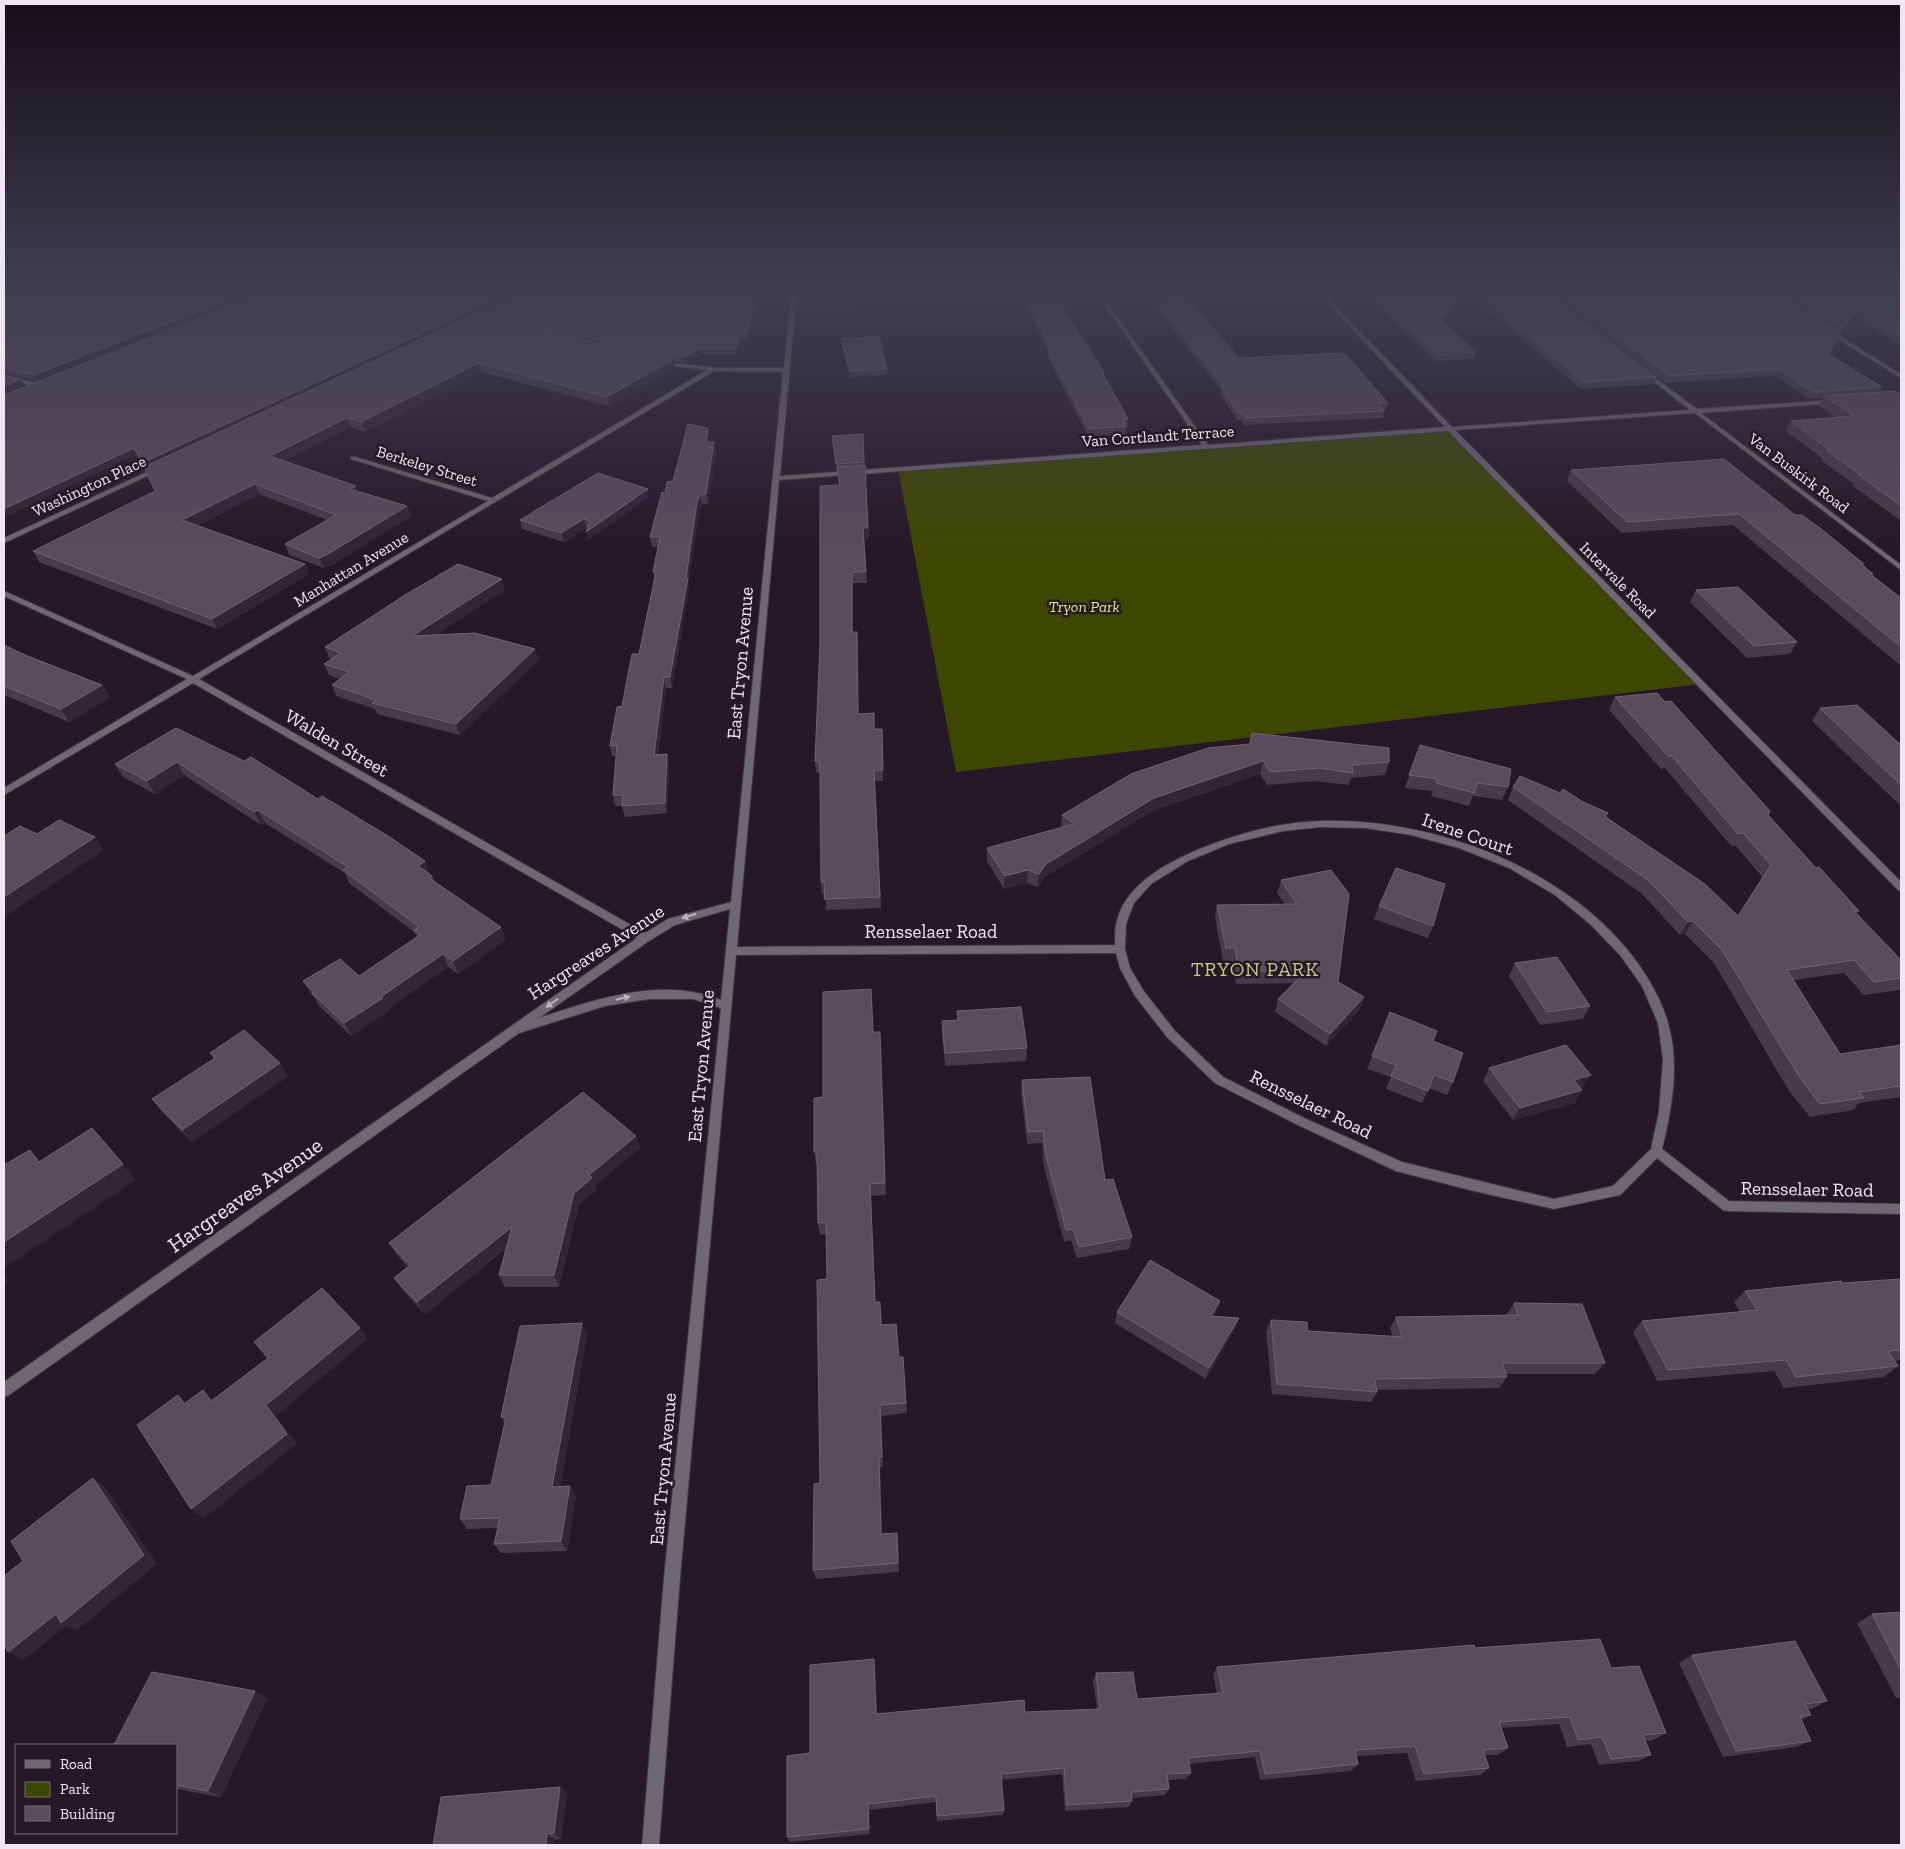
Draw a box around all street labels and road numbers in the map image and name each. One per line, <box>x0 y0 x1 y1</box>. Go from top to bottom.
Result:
street label: Van Cortlandt Terrace <box>1080 421 1235 451</box>
street label: Van Buskirk Road <box>1744 428 1853 517</box>
street label: Berkeley Street <box>374 442 480 490</box>
street label: Washington Place <box>29 451 149 521</box>
street label: Manhattan Avenue <box>290 527 412 611</box>
street label: Intervale Road <box>1576 538 1660 622</box>
street label: East Tryon Avenue <box>722 586 758 740</box>
street label: Walden Street <box>281 704 393 782</box>
street label: Irene Court <box>1419 808 1517 860</box>
street label: Hargreaves Avenue <box>524 899 669 1005</box>
street label: Rensselaer Road <box>865 920 998 943</box>
street label: East Tryon Avenue <box>683 989 719 1143</box>
street label: Rensselaer Road <box>1246 1065 1376 1144</box>
street label: Hargreaves Avenue <box>162 1131 328 1259</box>
street label: Rensselaer Road <box>1740 1176 1874 1202</box>
street label: East Tryon Avenue <box>645 1392 681 1546</box>

